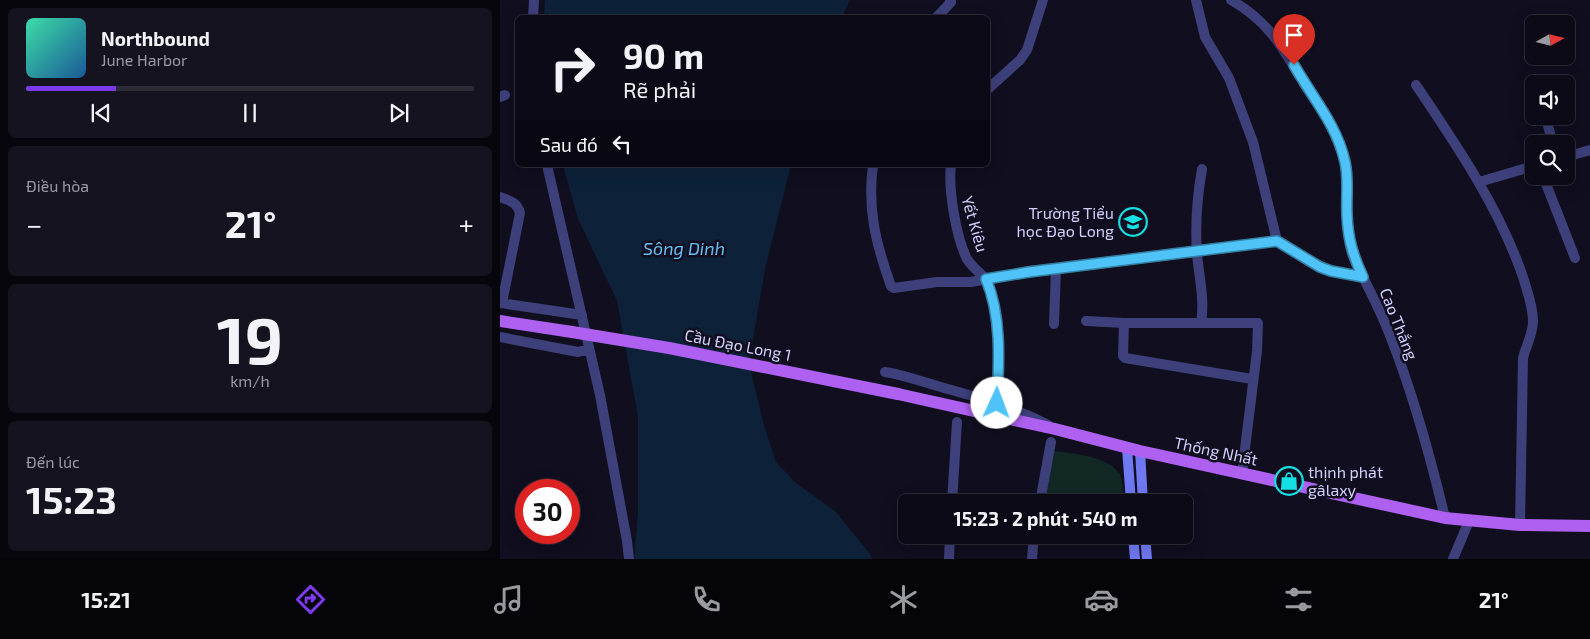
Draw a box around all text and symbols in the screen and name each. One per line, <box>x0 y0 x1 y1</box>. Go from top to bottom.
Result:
pin <box>1273 14 1315 65</box>
north arrow <box>1525 15 1575 65</box>
map controls <box>1525 15 1575 185</box>
icon: arrive <box>1280 21 1308 49</box>
text: Northbound <box>101 27 210 50</box>
text: 90 m <box>623 34 704 76</box>
icon: right <box>540 35 605 100</box>
text: June Harbor <box>101 50 188 69</box>
button: sound <box>1525 75 1575 125</box>
text: Rẽ phải <box>623 76 696 102</box>
icon: previous <box>87 99 115 127</box>
icon: pause <box>236 99 264 127</box>
icon: next <box>385 99 413 127</box>
icon: left <box>608 130 636 158</box>
text: Sau đó <box>540 133 598 156</box>
button: search <box>1525 135 1575 185</box>
text: Điều hòa <box>26 176 89 195</box>
street label: Yết Kiêu <box>958 194 993 254</box>
text: 21° <box>225 200 276 246</box>
place label: Trường Tiểu học Đạo Long <box>1017 203 1114 240</box>
text: − <box>26 207 42 241</box>
text: + <box>459 207 474 241</box>
school or university icon: Trường Tiểu học Đạo Long <box>1118 207 1148 237</box>
water label: Sông Dinh <box>643 237 725 259</box>
street label: Cao Thắng <box>1376 285 1422 363</box>
text: 19 <box>217 299 283 377</box>
street label: Cầu Đạo Long 1 <box>683 325 793 364</box>
text: km/h <box>230 371 270 390</box>
position arrow <box>970 376 1022 428</box>
street label: Thống Nhất <box>1173 432 1260 469</box>
text: Đến lúc <box>26 452 80 471</box>
place label: thịnh phát gâlaxy <box>1308 462 1383 499</box>
shop icon: thịnh phát gâlaxy <box>1274 466 1304 496</box>
text: 15:23 <box>26 476 117 522</box>
speed limit sign: 30 <box>515 479 580 544</box>
text: 15:23 · 2 phút · 540 m <box>954 507 1137 530</box>
icon: directions <box>293 582 328 617</box>
icon: music <box>491 582 526 617</box>
icon: phone <box>689 582 724 617</box>
icon: climate <box>886 582 921 617</box>
icon: car <box>1084 582 1119 617</box>
icon: filters <box>1281 582 1316 617</box>
text: 15:21 <box>81 586 131 612</box>
text: 21° <box>1479 586 1509 612</box>

